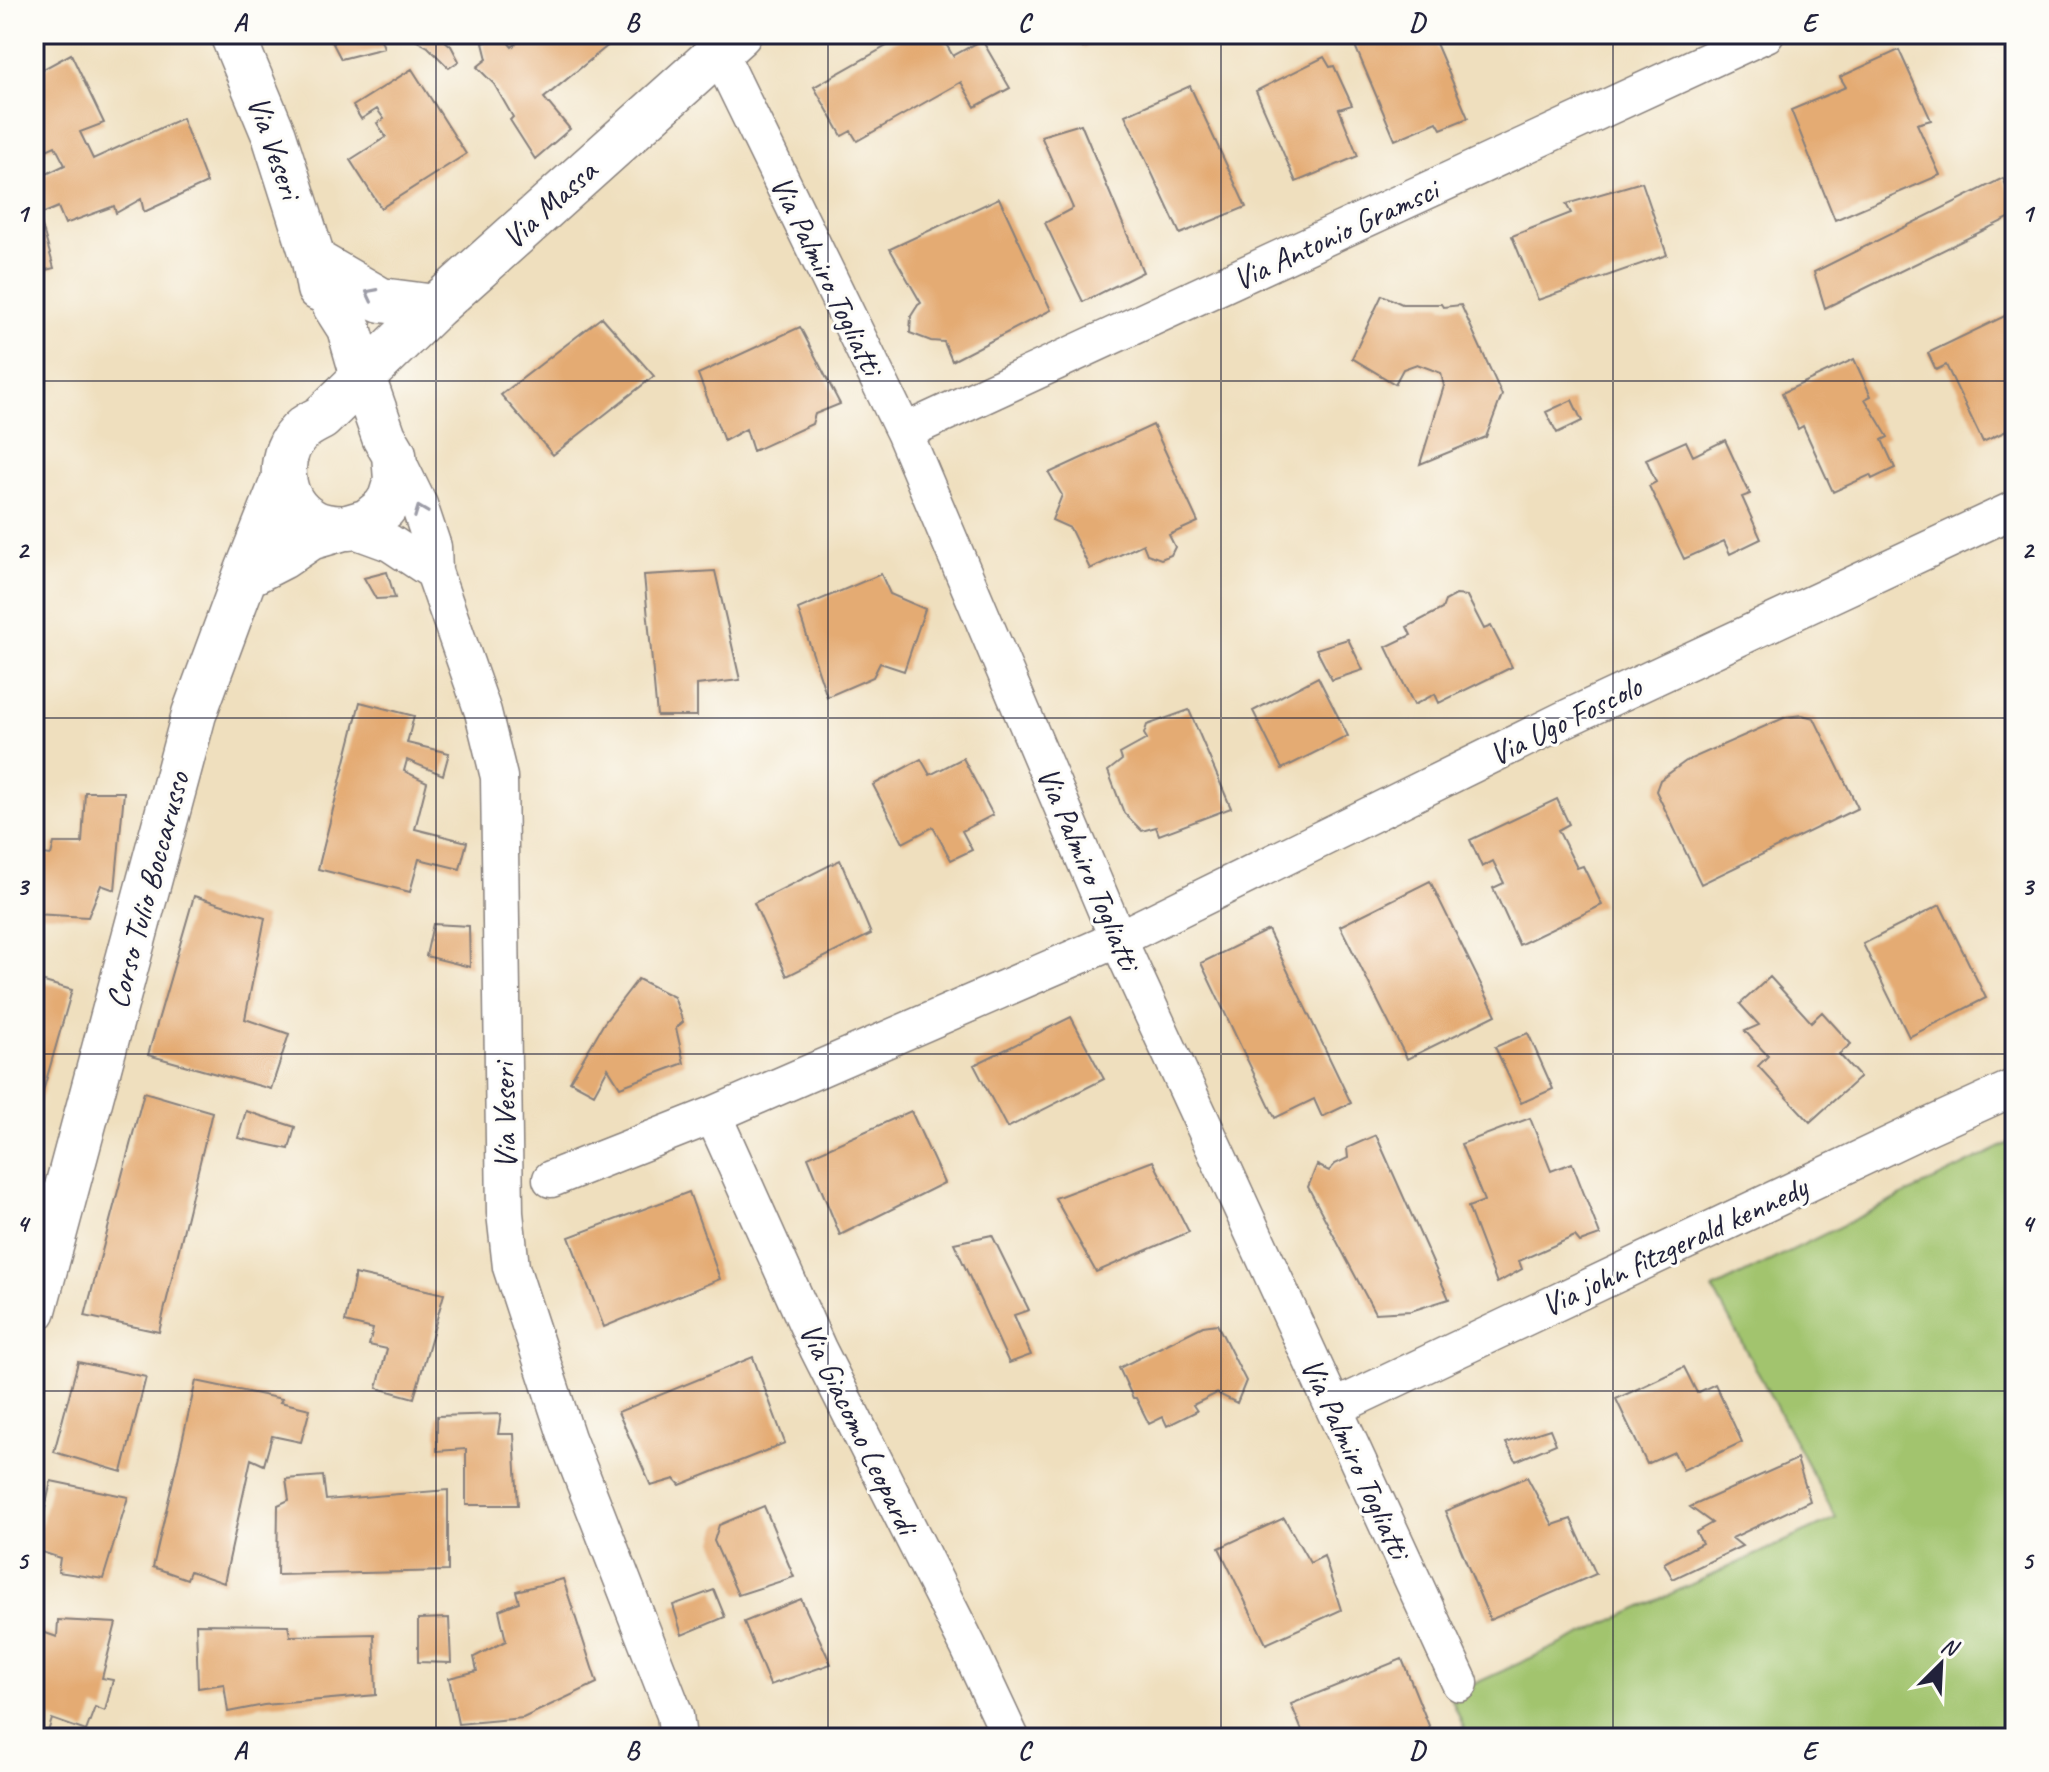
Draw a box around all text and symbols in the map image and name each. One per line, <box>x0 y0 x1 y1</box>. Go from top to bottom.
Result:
text: A <box>233 6 248 39</box>
text: B <box>625 6 641 39</box>
text: C <box>1018 6 1034 39</box>
text: D <box>1409 6 1427 39</box>
text: E <box>1802 6 1820 39</box>
street label: Via Veseri <box>238 90 312 208</box>
street label: Via Massa <box>493 150 607 258</box>
street label: Via Antonio Gramsci <box>1226 167 1448 300</box>
street label: Via Palmiro Togliatti <box>761 169 894 385</box>
text: 1 <box>16 197 31 230</box>
text: 1 <box>2021 197 2036 230</box>
one-way arrow <box>364 288 379 303</box>
one-way arrow <box>414 505 430 519</box>
text: 2 <box>16 533 30 566</box>
text: 2 <box>2021 533 2035 566</box>
street label: Via Ugo Foscolo <box>1482 665 1650 775</box>
street label: Via Palmiro Togliatti <box>1027 761 1151 980</box>
street label: Corso Tulio Boccarusso <box>96 766 199 1013</box>
text: 3 <box>16 870 30 903</box>
text: 3 <box>2021 870 2035 903</box>
street label: Via Veseri <box>483 1059 526 1169</box>
street label: Via john fitzgerald kennedy <box>1535 1166 1816 1326</box>
text: 4 <box>16 1207 31 1240</box>
text: 4 <box>2021 1207 2036 1240</box>
street label: Via Giacomo Leopardi <box>790 1316 929 1544</box>
street label: Via Palmiro Togliatti <box>1291 1351 1422 1569</box>
text: 5 <box>16 1544 30 1577</box>
text: 5 <box>2021 1544 2035 1577</box>
north arrow <box>1901 1624 1981 1704</box>
text: N <box>1937 1631 1964 1664</box>
text: A <box>233 1734 248 1767</box>
text: B <box>625 1734 641 1767</box>
text: C <box>1018 1734 1034 1767</box>
text: D <box>1409 1734 1427 1767</box>
text: E <box>1802 1734 1820 1767</box>

